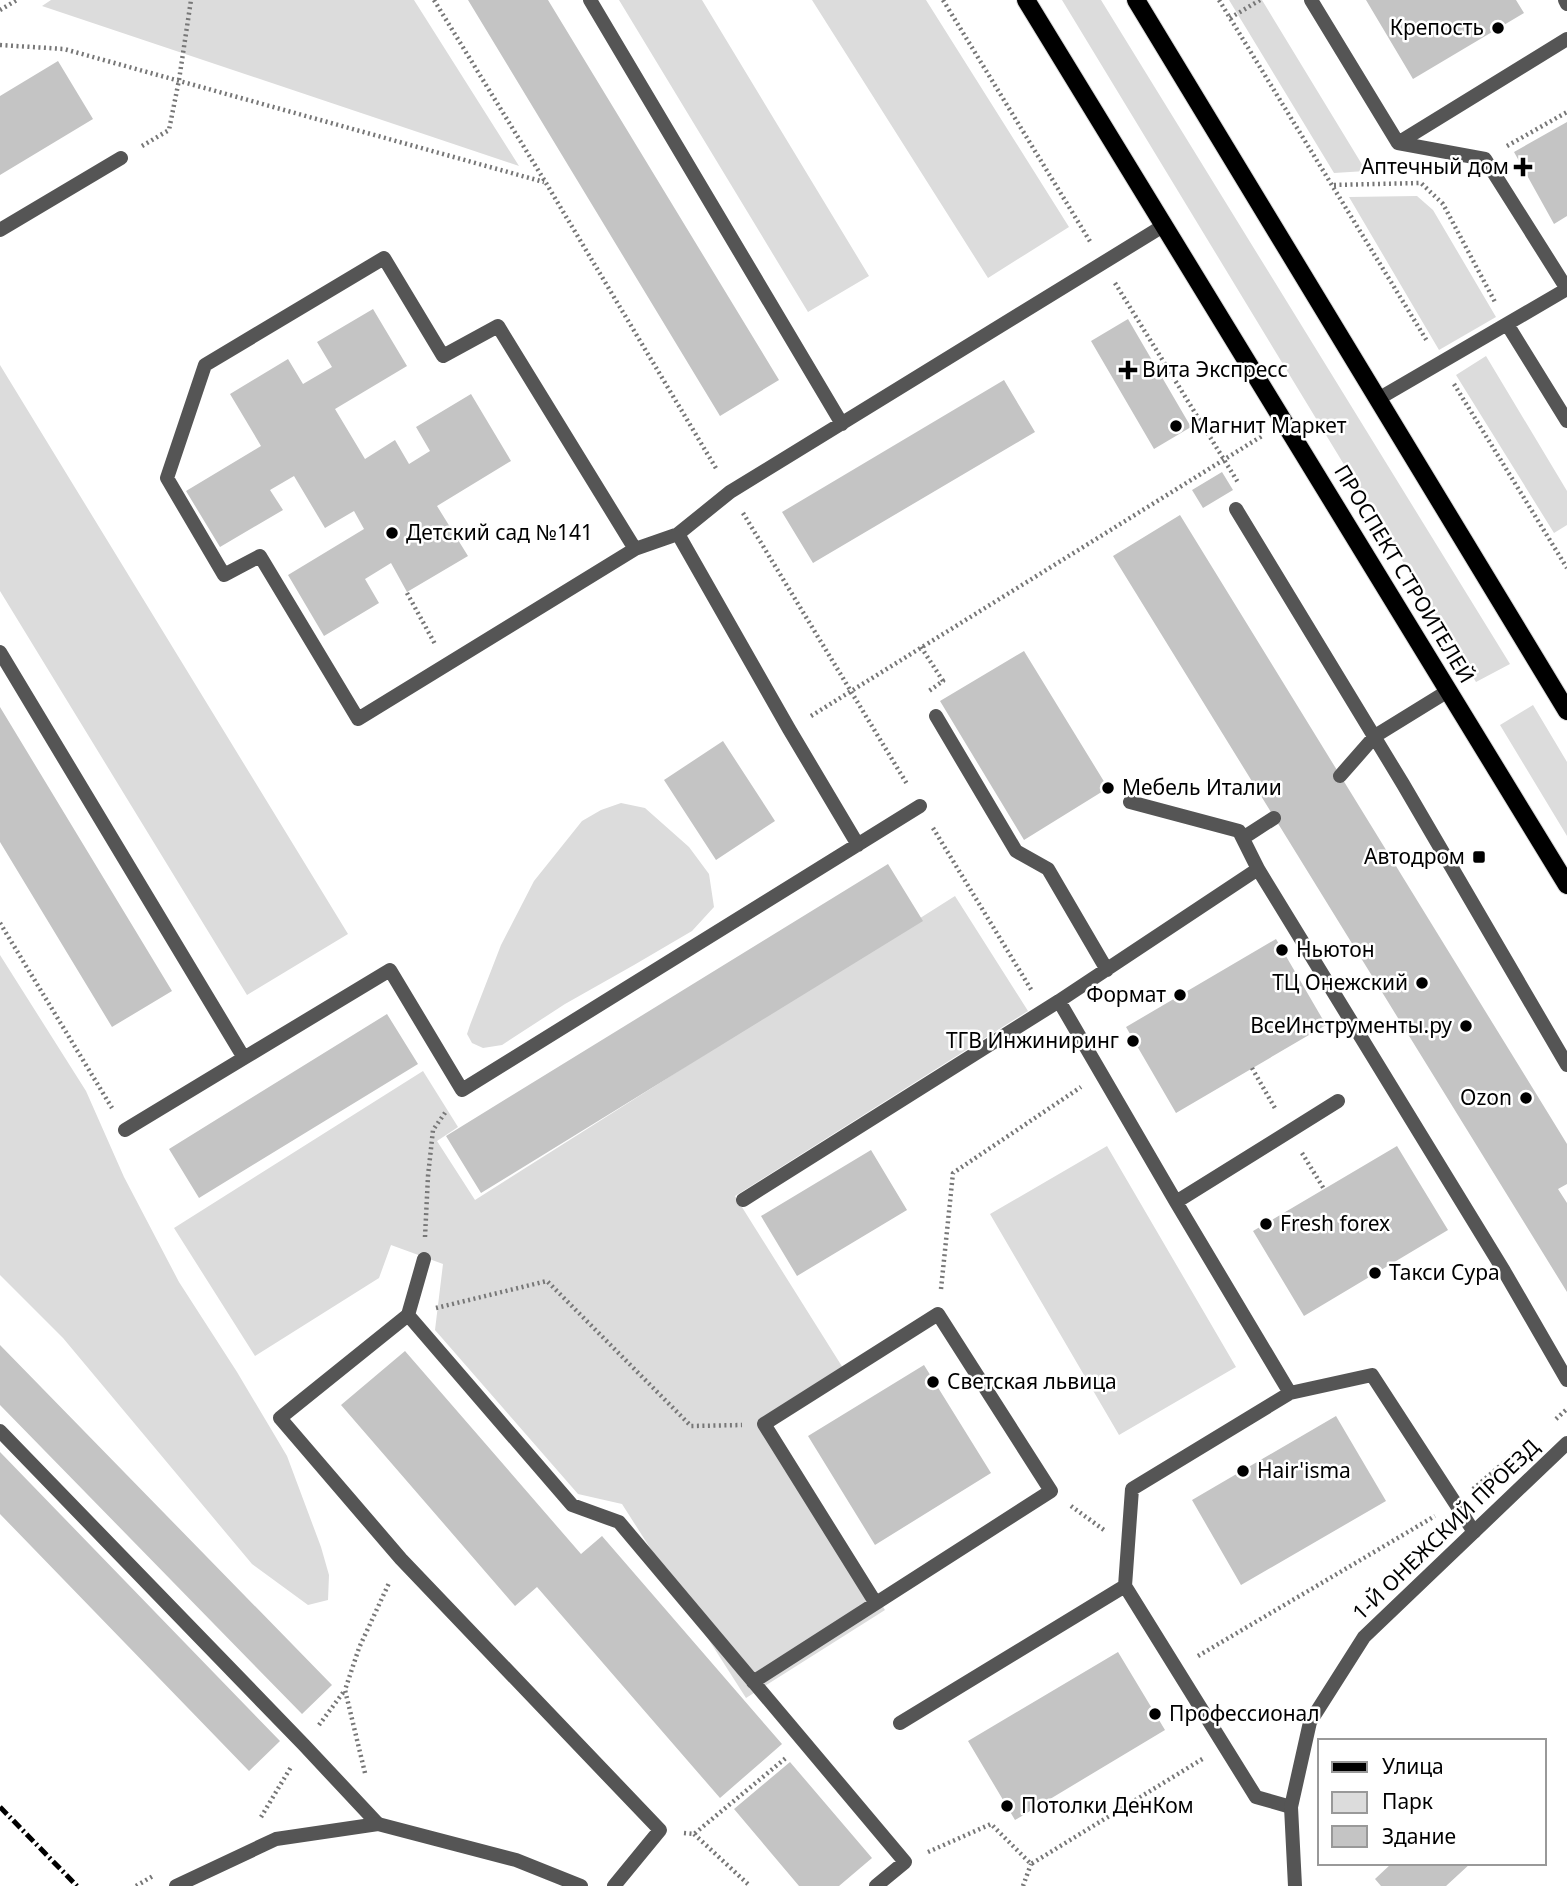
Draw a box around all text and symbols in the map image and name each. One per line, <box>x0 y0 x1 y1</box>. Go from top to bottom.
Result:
place label: Крепость <box>1390 13 1484 41</box>
marker: Крепость <box>1490 20 1506 36</box>
place label: Аптечный дом <box>1361 152 1509 180</box>
marker: Аптечный дом <box>1515 159 1531 175</box>
place label: Вита Экспресс <box>1142 355 1288 383</box>
marker: Вита Экспресс <box>1120 362 1136 378</box>
place label: Магнит Маркет <box>1190 411 1347 439</box>
marker: Магнит Маркет <box>1168 418 1184 434</box>
street label: ПРОСПЕКТ СТРОИТЕЛЕЙ <box>1328 459 1481 688</box>
place label: Детский сад №141 <box>406 518 593 546</box>
marker: Детский сад №141 <box>384 525 400 541</box>
place label: Мебель Италии <box>1122 773 1282 801</box>
marker: Мебель Италии <box>1100 780 1116 796</box>
place label: Автодром <box>1364 842 1465 870</box>
marker: Автодром <box>1471 849 1487 865</box>
place label: Ньютон <box>1296 935 1375 963</box>
marker: Ньютон <box>1274 942 1290 958</box>
place label: ТЦ Онежский <box>1272 968 1408 996</box>
marker: ТЦ Онежский <box>1414 975 1430 991</box>
place label: Формат <box>1086 980 1166 1008</box>
marker: Формат <box>1172 987 1188 1003</box>
place label: ВсеИнструменты.ру <box>1250 1011 1452 1039</box>
marker: ВсеИнструменты.ру <box>1458 1018 1474 1034</box>
place label: ТГВ Инжиниринг <box>946 1026 1119 1054</box>
marker: ТГВ Инжиниринг <box>1125 1033 1141 1049</box>
place label: Ozon <box>1460 1083 1512 1111</box>
marker: Ozon <box>1518 1090 1534 1106</box>
place label: Fresh forex <box>1280 1209 1390 1237</box>
marker: Fresh forex <box>1258 1216 1274 1232</box>
place label: Такси Сура <box>1389 1258 1500 1286</box>
marker: Такси Сура <box>1367 1265 1383 1281</box>
place label: Светская львица <box>947 1367 1117 1395</box>
marker: Светская львица <box>925 1374 941 1390</box>
street label: 1-Й ОНЕЖСКИЙ ПРОЕЗД <box>1346 1432 1545 1626</box>
place label: Hair'isma <box>1257 1456 1351 1484</box>
marker: Hair'isma <box>1235 1463 1251 1479</box>
place label: Профессионал <box>1169 1699 1320 1727</box>
marker: Профессионал <box>1147 1706 1163 1722</box>
legend <box>1318 1739 1546 1865</box>
text: Улица <box>1382 1752 1444 1780</box>
text: Парк <box>1382 1787 1433 1815</box>
place label: Потолки ДенКом <box>1021 1791 1194 1819</box>
marker: Потолки ДенКом <box>999 1798 1015 1814</box>
text: Здание <box>1382 1822 1456 1850</box>

